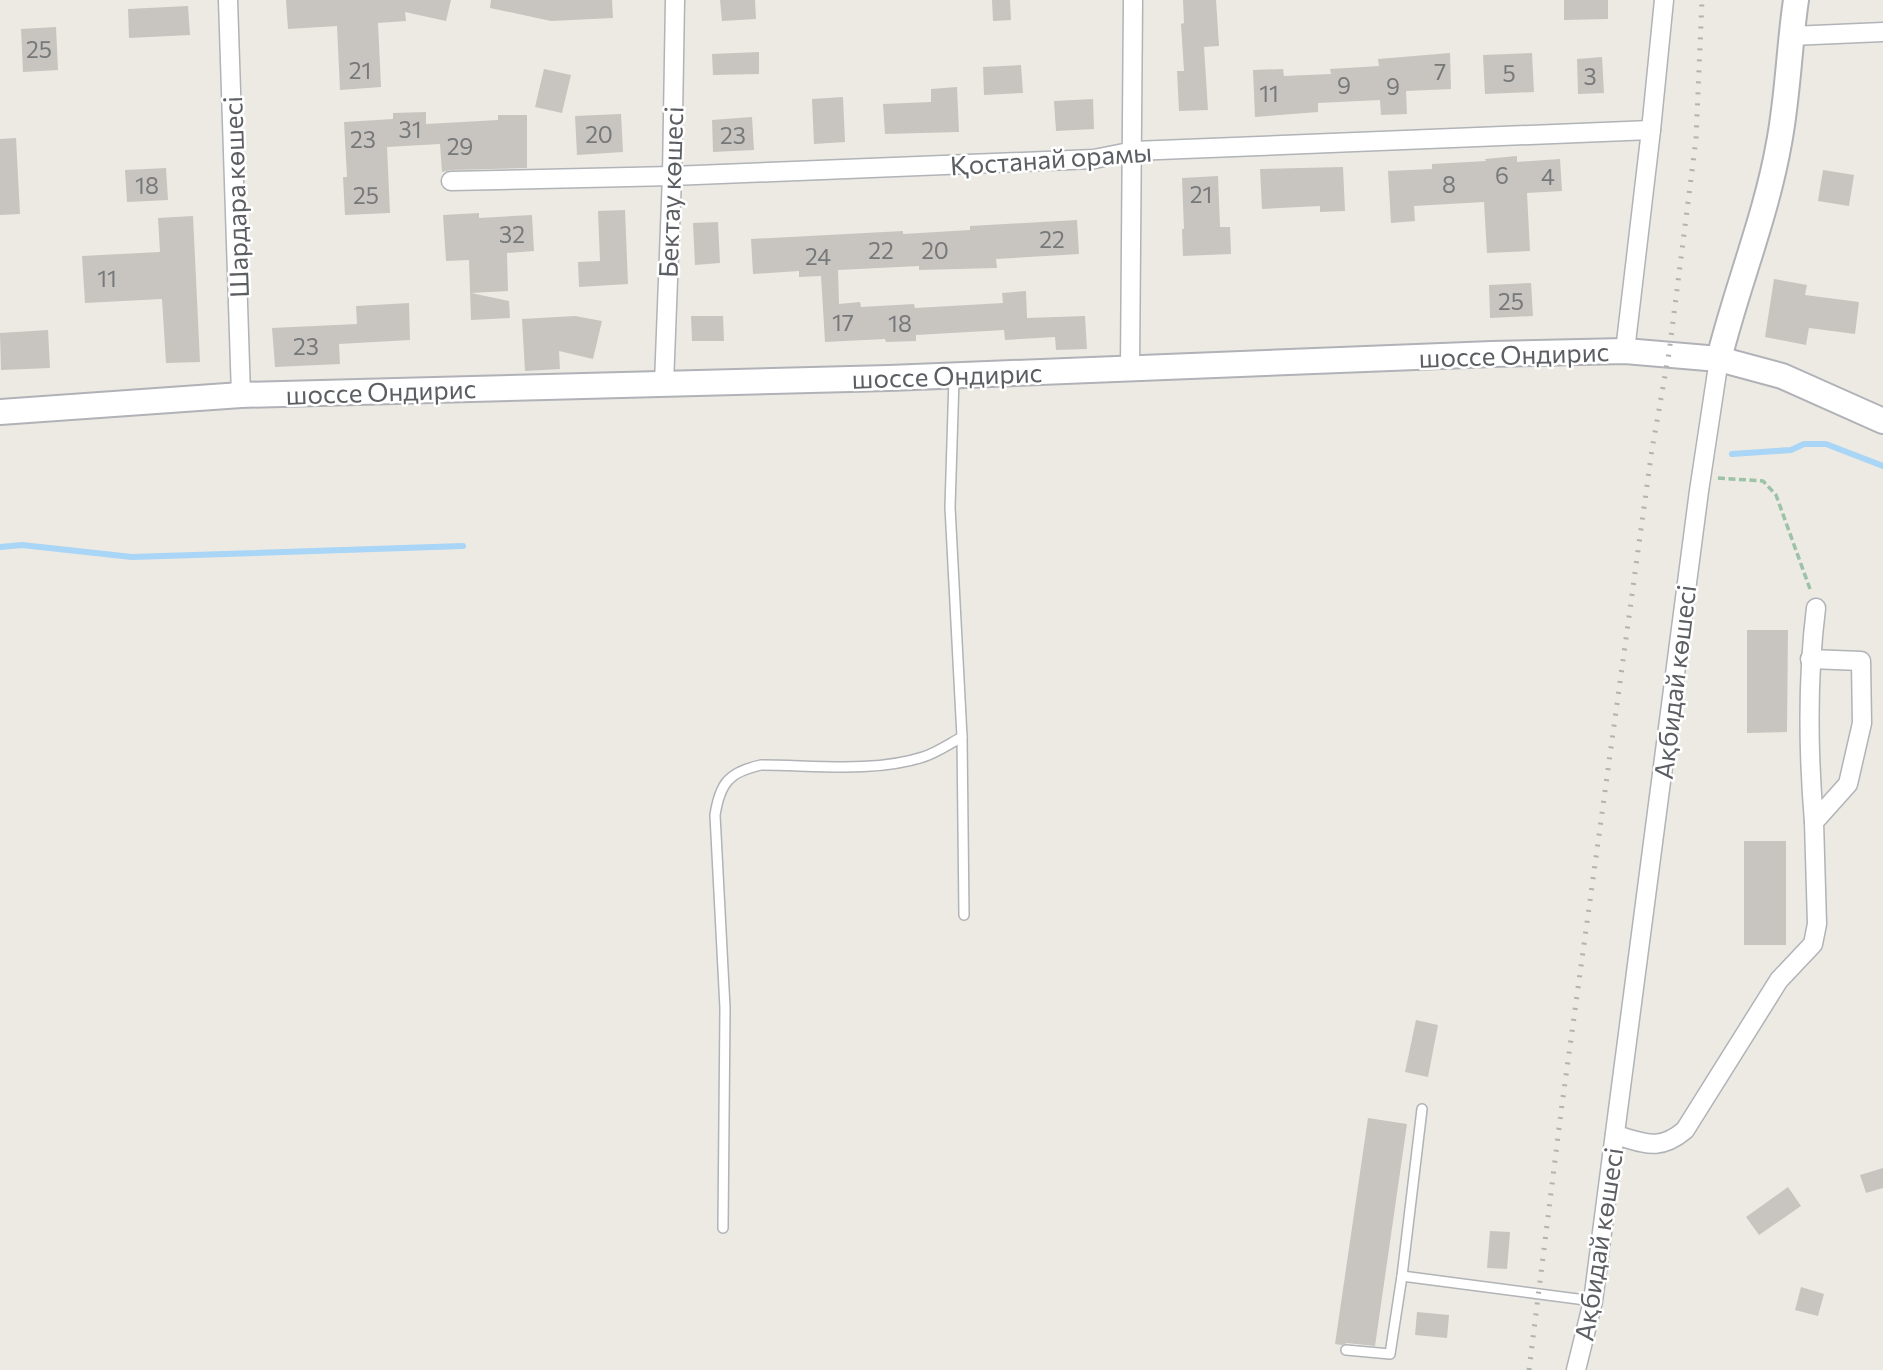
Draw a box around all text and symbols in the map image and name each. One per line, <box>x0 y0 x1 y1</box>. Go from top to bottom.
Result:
house number: 25 <box>26 35 52 63</box>
house number: 21 <box>349 56 371 84</box>
house number: 7 <box>1434 57 1446 85</box>
house number: 5 <box>1502 59 1516 87</box>
house number: 3 <box>1583 62 1597 90</box>
house number: 9 <box>1337 71 1351 99</box>
house number: 9 <box>1386 72 1400 100</box>
house number: 11 <box>1259 79 1279 107</box>
street label: Шардара көшесі <box>216 96 254 298</box>
street label: Бектау көшесі <box>652 106 688 278</box>
house number: 31 <box>399 115 421 143</box>
house number: 20 <box>585 120 613 148</box>
house number: 23 <box>720 121 746 149</box>
house number: 23 <box>350 125 376 153</box>
house number: 29 <box>447 132 473 160</box>
street label: Қостанай орамы <box>949 135 1153 181</box>
house number: 6 <box>1495 161 1509 189</box>
house number: 4 <box>1541 162 1555 190</box>
house number: 8 <box>1442 170 1456 198</box>
house number: 18 <box>135 171 159 199</box>
house number: 21 <box>1190 180 1212 208</box>
house number: 25 <box>353 181 379 209</box>
house number: 32 <box>499 220 525 248</box>
house number: 22 <box>1039 225 1065 253</box>
house number: 22 <box>868 236 894 264</box>
house number: 20 <box>921 236 949 264</box>
house number: 24 <box>805 242 831 270</box>
house number: 11 <box>97 264 117 292</box>
house number: 25 <box>1498 287 1524 315</box>
house number: 17 <box>832 308 854 336</box>
house number: 18 <box>888 309 912 337</box>
house number: 23 <box>293 332 319 360</box>
street label: шоссе Ондирис <box>1418 335 1610 373</box>
street label: шоссе Ондирис <box>851 356 1043 394</box>
street label: шоссе Ондирис <box>285 372 477 410</box>
street label: Ақбидай көшесі <box>1647 583 1701 781</box>
street label: Ақбидай көшесі <box>1567 1145 1629 1343</box>

